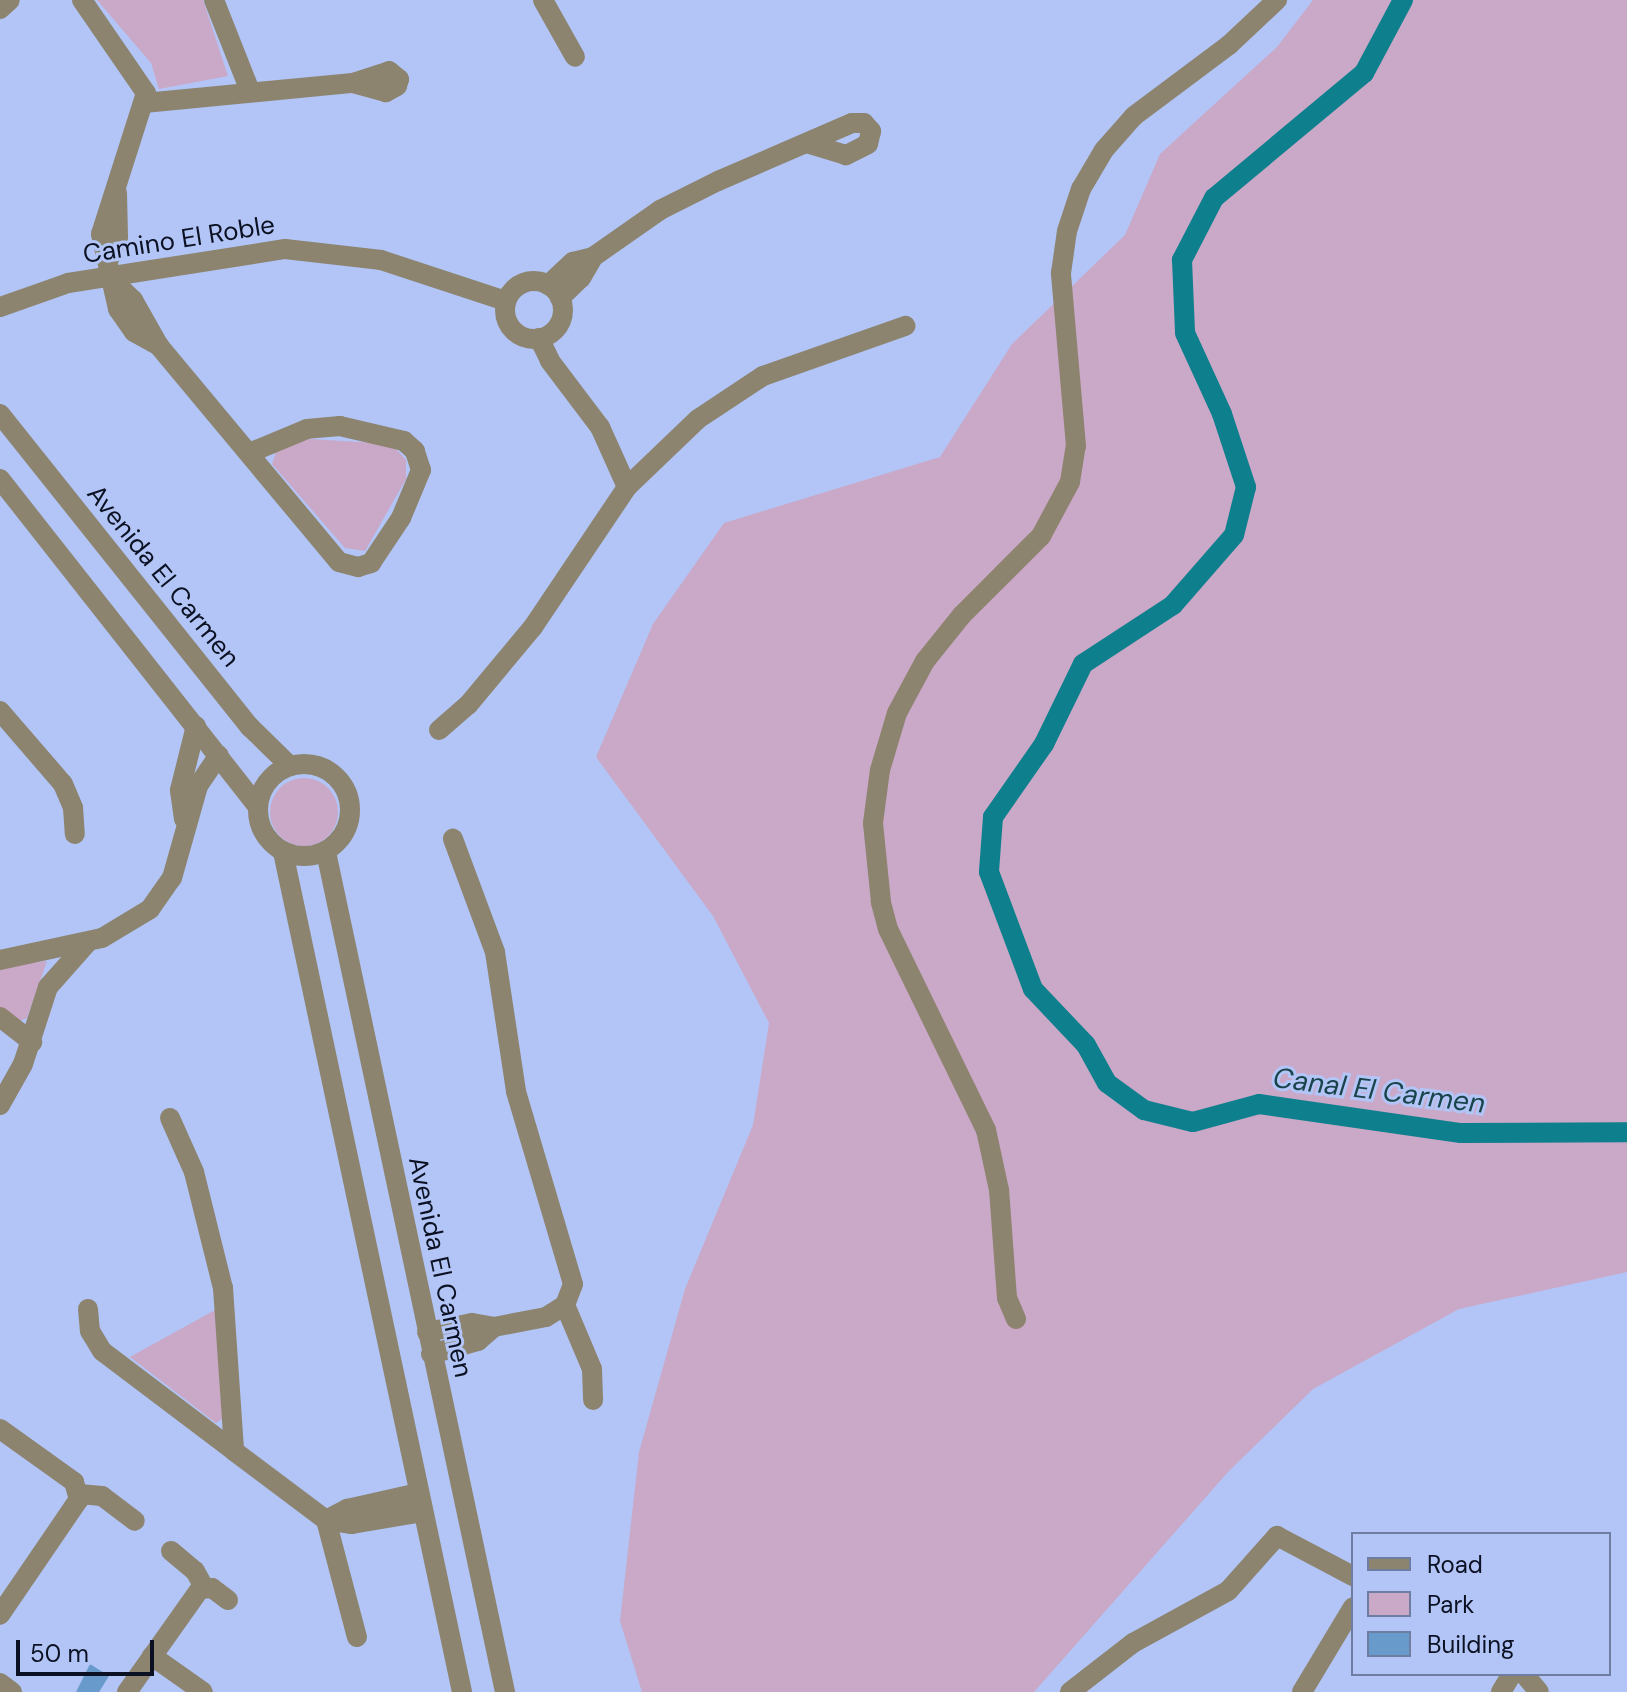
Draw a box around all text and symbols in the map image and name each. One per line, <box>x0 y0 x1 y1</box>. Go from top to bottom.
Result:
street label: Camino El Roble <box>81 209 277 271</box>
street label: Avenida El Carmen <box>80 479 246 673</box>
water label: Canal El Carmen <box>1271 1061 1487 1121</box>
street label: Avenida El Carmen <box>401 1154 479 1380</box>
legend <box>1351 1532 1611 1676</box>
text: Road <box>1427 1549 1483 1580</box>
text: Park <box>1427 1589 1474 1620</box>
scale bar <box>20 1624 158 1674</box>
text: Building <box>1427 1629 1514 1660</box>
text: 50 m <box>30 1638 89 1669</box>

